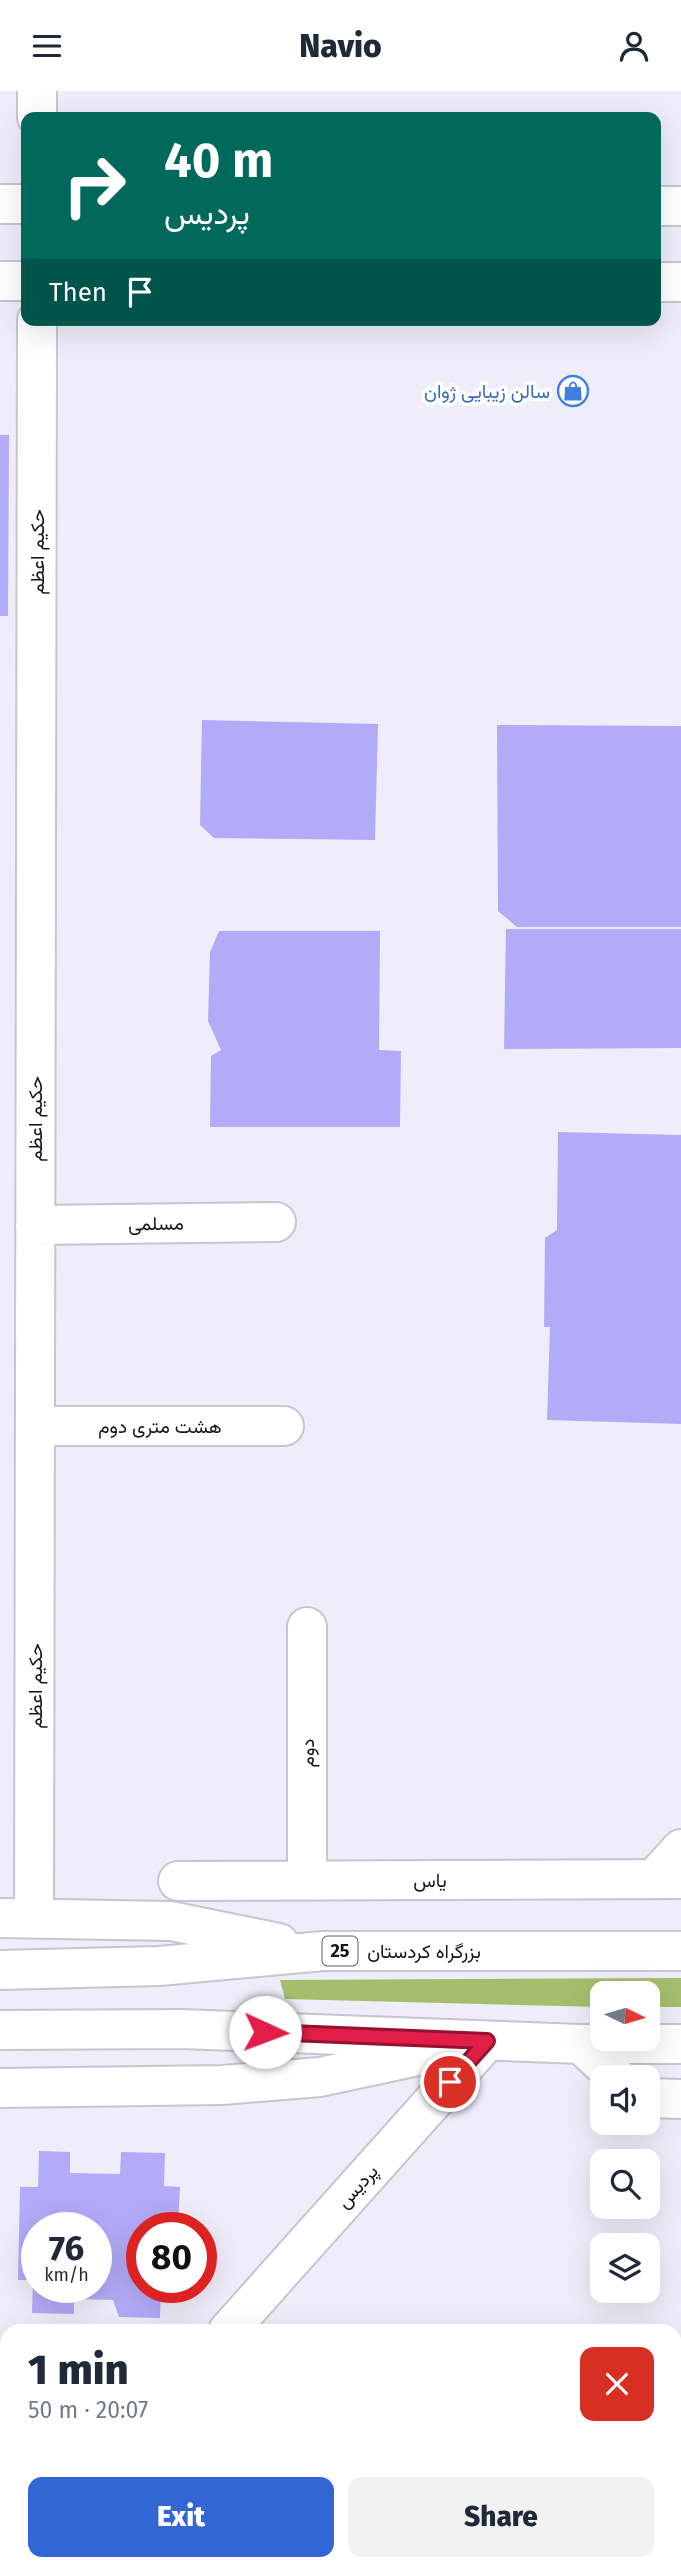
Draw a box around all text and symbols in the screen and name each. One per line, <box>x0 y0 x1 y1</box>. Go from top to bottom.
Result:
icon: menu <box>28 27 66 65</box>
text: Navio <box>299 27 382 65</box>
icon: person <box>615 27 653 65</box>
text: 40 m <box>164 131 273 190</box>
icon: right <box>49 140 140 231</box>
text: پردیس <box>164 194 250 232</box>
icon: arrive <box>121 273 159 311</box>
text: Then <box>49 277 107 308</box>
shop icon: سالن زیبایی ژوان <box>556 374 590 408</box>
place label: سالن زیبایی ژوان <box>424 380 550 403</box>
street label: حکیم اعظم <box>26 509 50 595</box>
street label: حکیم اعظم <box>24 1076 48 1162</box>
street label: مسلمی <box>128 1212 184 1235</box>
street label: هشت متری دوم <box>98 1415 222 1439</box>
street label: حکیم اعظم <box>24 1643 48 1729</box>
street label: دوم <box>296 1739 320 1767</box>
street label: یاس <box>413 1869 447 1892</box>
road number: 25 <box>322 1937 358 1965</box>
street label: بزرگراه کردستان <box>367 1940 481 1963</box>
north arrow <box>590 1981 660 2051</box>
map controls <box>590 1981 660 2303</box>
position arrow <box>228 1995 302 2069</box>
pin <box>420 2052 480 2112</box>
icon: arrive <box>431 2063 469 2101</box>
button: sound <box>590 2065 660 2135</box>
button: search <box>590 2149 660 2219</box>
street label: پردیس <box>332 2160 384 2214</box>
speed limit sign: 80 <box>126 2212 217 2303</box>
text: 76 <box>49 2227 84 2269</box>
button: layers <box>590 2233 660 2303</box>
text: km/h <box>44 2264 89 2286</box>
text: 1 min <box>28 2345 129 2395</box>
button: close <box>580 2347 654 2421</box>
text: 50 m · 20:07 <box>28 2396 148 2424</box>
button: Exit <box>28 2477 334 2557</box>
button: Share <box>348 2477 654 2557</box>

